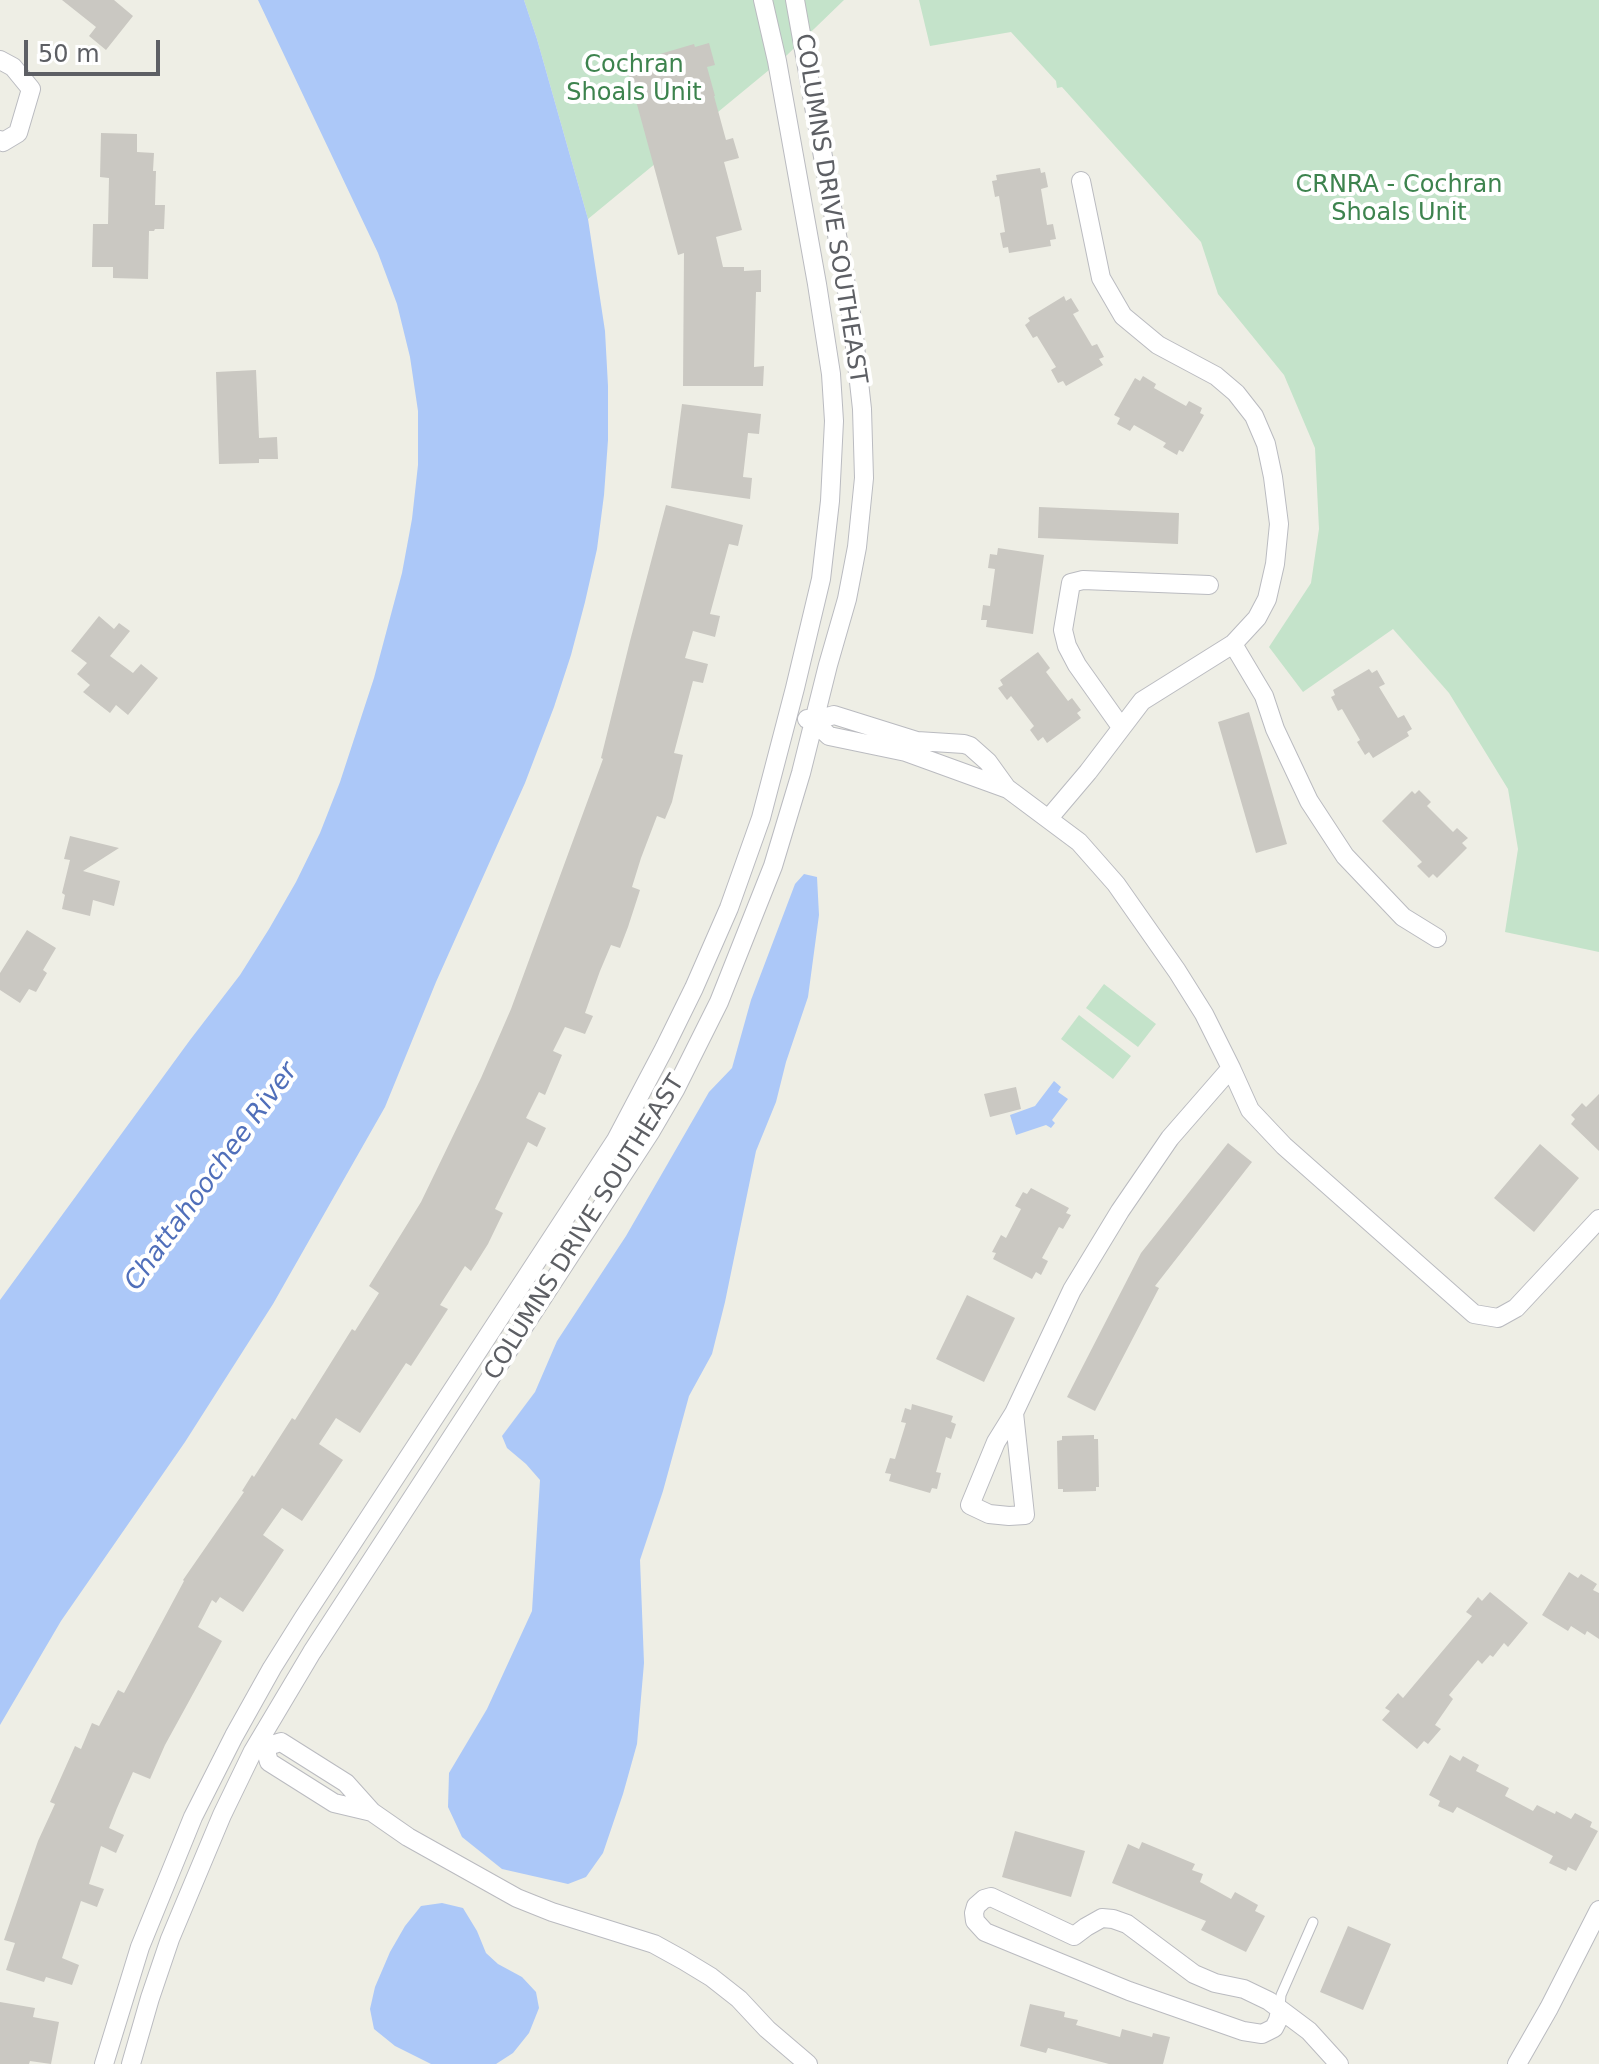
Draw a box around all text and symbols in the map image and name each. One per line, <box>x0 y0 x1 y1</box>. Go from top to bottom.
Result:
scale bar <box>28 24 164 74</box>
street label: COLUMNS DRIVE SOUTHEAST <box>788 32 872 386</box>
text: 50 m <box>38 40 100 68</box>
park label: Cochran Shoals Unit <box>566 52 702 108</box>
park label: CRNRA - Cochran Shoals Unit <box>1295 172 1503 228</box>
water label: Chattahoochee River <box>119 1057 305 1297</box>
street label: COLUMNS DRIVE SOUTHEAST <box>479 1070 691 1386</box>

